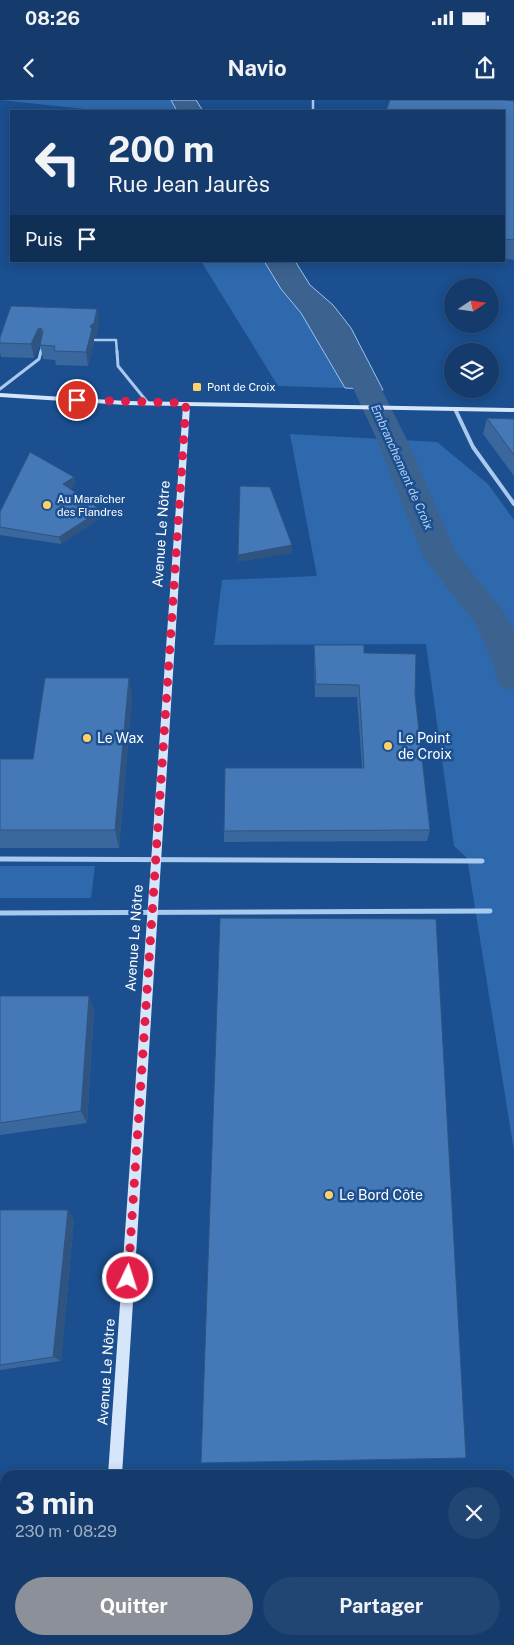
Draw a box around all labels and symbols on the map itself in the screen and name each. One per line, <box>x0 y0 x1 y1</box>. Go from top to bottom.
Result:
north arrow <box>444 278 499 332</box>
pin <box>56 379 98 421</box>
marker: Pont de Croix <box>191 381 203 393</box>
place label: Pont de Croix <box>207 381 275 393</box>
water label: Embranchement de Croix <box>368 402 436 532</box>
street label: Avenue Le Nôtre <box>149 480 173 588</box>
place label: Au Maraîcher des Flandres <box>57 493 125 518</box>
marker: Au Maraîcher des Flandres <box>41 499 53 511</box>
place label: Le Wax <box>97 730 144 746</box>
place label: Le Point de Croix <box>398 730 452 762</box>
marker: Le Wax <box>81 732 93 744</box>
marker: Le Point de Croix <box>382 740 394 752</box>
street label: Avenue Le Nôtre <box>122 884 146 992</box>
place label: Le Bord Côte <box>339 1187 423 1203</box>
marker: Le Bord Côte <box>323 1189 335 1201</box>
position arrow <box>101 1251 153 1303</box>
street label: Avenue Le Nôtre <box>94 1318 118 1426</box>

